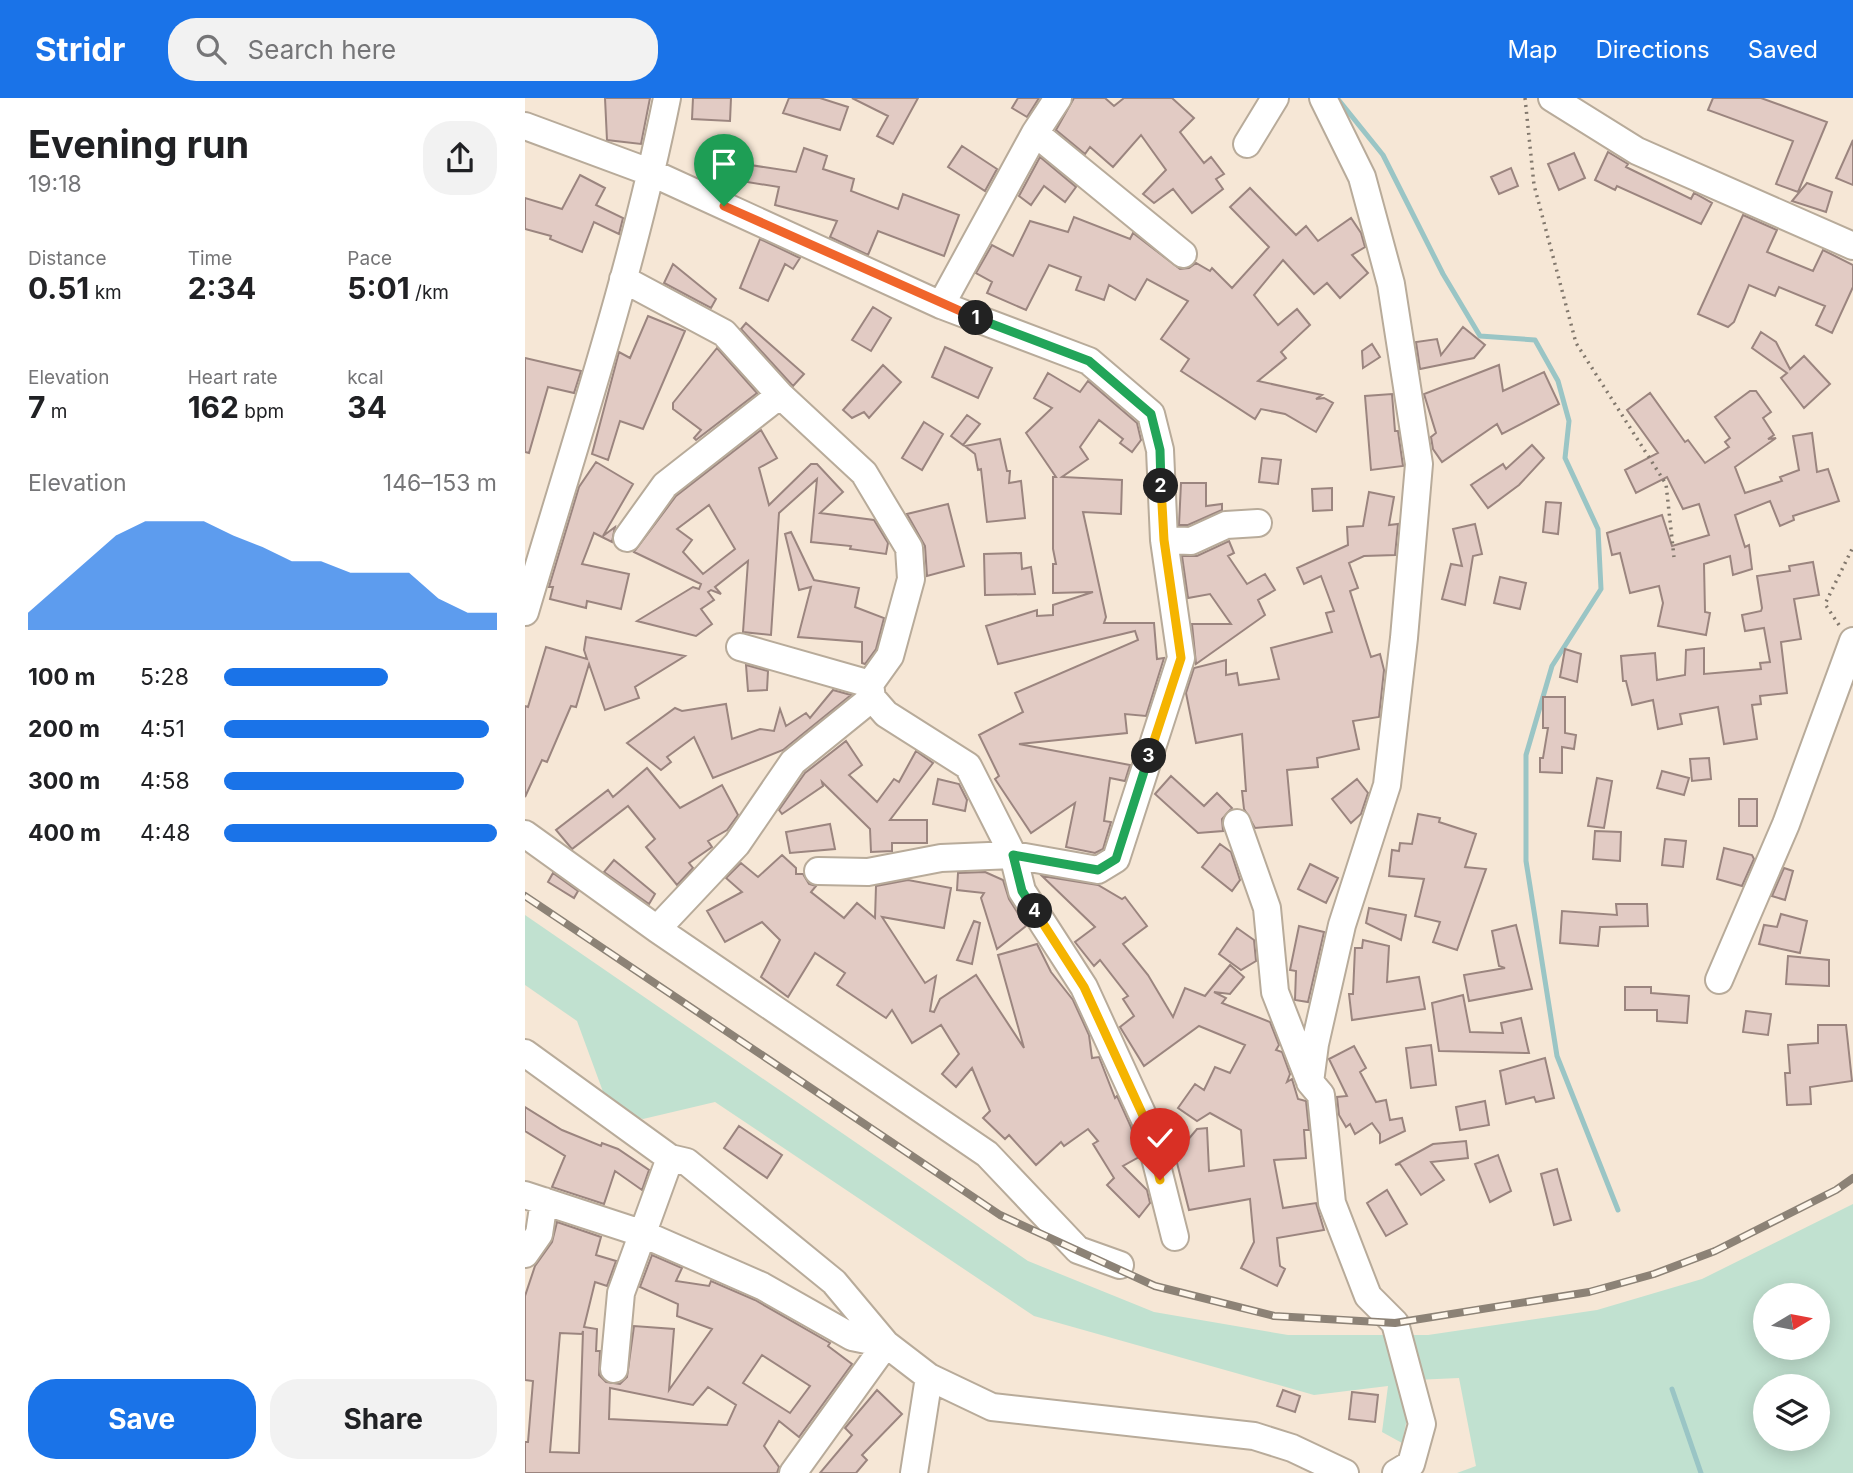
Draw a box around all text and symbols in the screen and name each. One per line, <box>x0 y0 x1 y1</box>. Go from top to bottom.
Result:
search box <box>168 18 658 81</box>
text: Stridr <box>35 29 126 69</box>
icon: search <box>192 30 230 68</box>
text: Search here <box>248 34 396 65</box>
text: Map <box>1508 35 1557 64</box>
text: Directions <box>1595 35 1710 64</box>
text: Saved <box>1748 35 1818 64</box>
text: Evening run <box>28 121 249 167</box>
button: share <box>423 121 497 195</box>
pin <box>694 134 754 206</box>
icon: arrive <box>705 145 743 183</box>
text: 19:18 <box>28 170 82 198</box>
text: Distance <box>28 247 106 270</box>
text: Time <box>188 247 232 270</box>
text: Pace <box>347 247 392 270</box>
text: 0.51 <box>28 270 89 306</box>
text: 2:34 <box>188 270 256 306</box>
text: 5:01 <box>347 270 410 306</box>
text: km <box>89 281 122 304</box>
text: /km <box>410 281 449 304</box>
pin: 1 <box>959 300 993 336</box>
text: 1 <box>971 306 980 329</box>
text: Elevation <box>28 366 109 389</box>
text: Heart rate <box>188 366 278 389</box>
text: kcal <box>347 366 384 389</box>
text: 7 <box>28 389 45 425</box>
text: 162 <box>188 389 239 425</box>
text: 34 <box>347 389 387 425</box>
text: m <box>45 400 67 423</box>
text: bpm <box>239 400 284 423</box>
pin: 2 <box>1143 468 1179 504</box>
text: Elevation <box>28 469 127 497</box>
text: 146–153 m <box>383 469 497 497</box>
text: 2 <box>1155 474 1166 497</box>
text: 100 m <box>28 663 95 691</box>
text: 5:28 <box>140 663 189 691</box>
text: 200 m <box>28 715 100 743</box>
text: 4:51 <box>140 715 185 743</box>
pin: 3 <box>1131 738 1167 774</box>
text: 3 <box>1142 744 1155 767</box>
text: 300 m <box>28 767 100 795</box>
text: 4:58 <box>140 767 190 795</box>
text: 400 m <box>28 819 101 847</box>
text: 4:48 <box>140 819 191 847</box>
pin: 4 <box>1017 894 1053 928</box>
text: 4 <box>1028 899 1041 922</box>
pin <box>1130 1108 1190 1180</box>
icon: check <box>1141 1119 1179 1157</box>
north arrow <box>1753 1283 1831 1360</box>
map controls <box>1753 1283 1830 1451</box>
button: layers <box>1753 1374 1830 1451</box>
button: Save <box>28 1379 256 1459</box>
button: Share <box>270 1379 497 1459</box>

